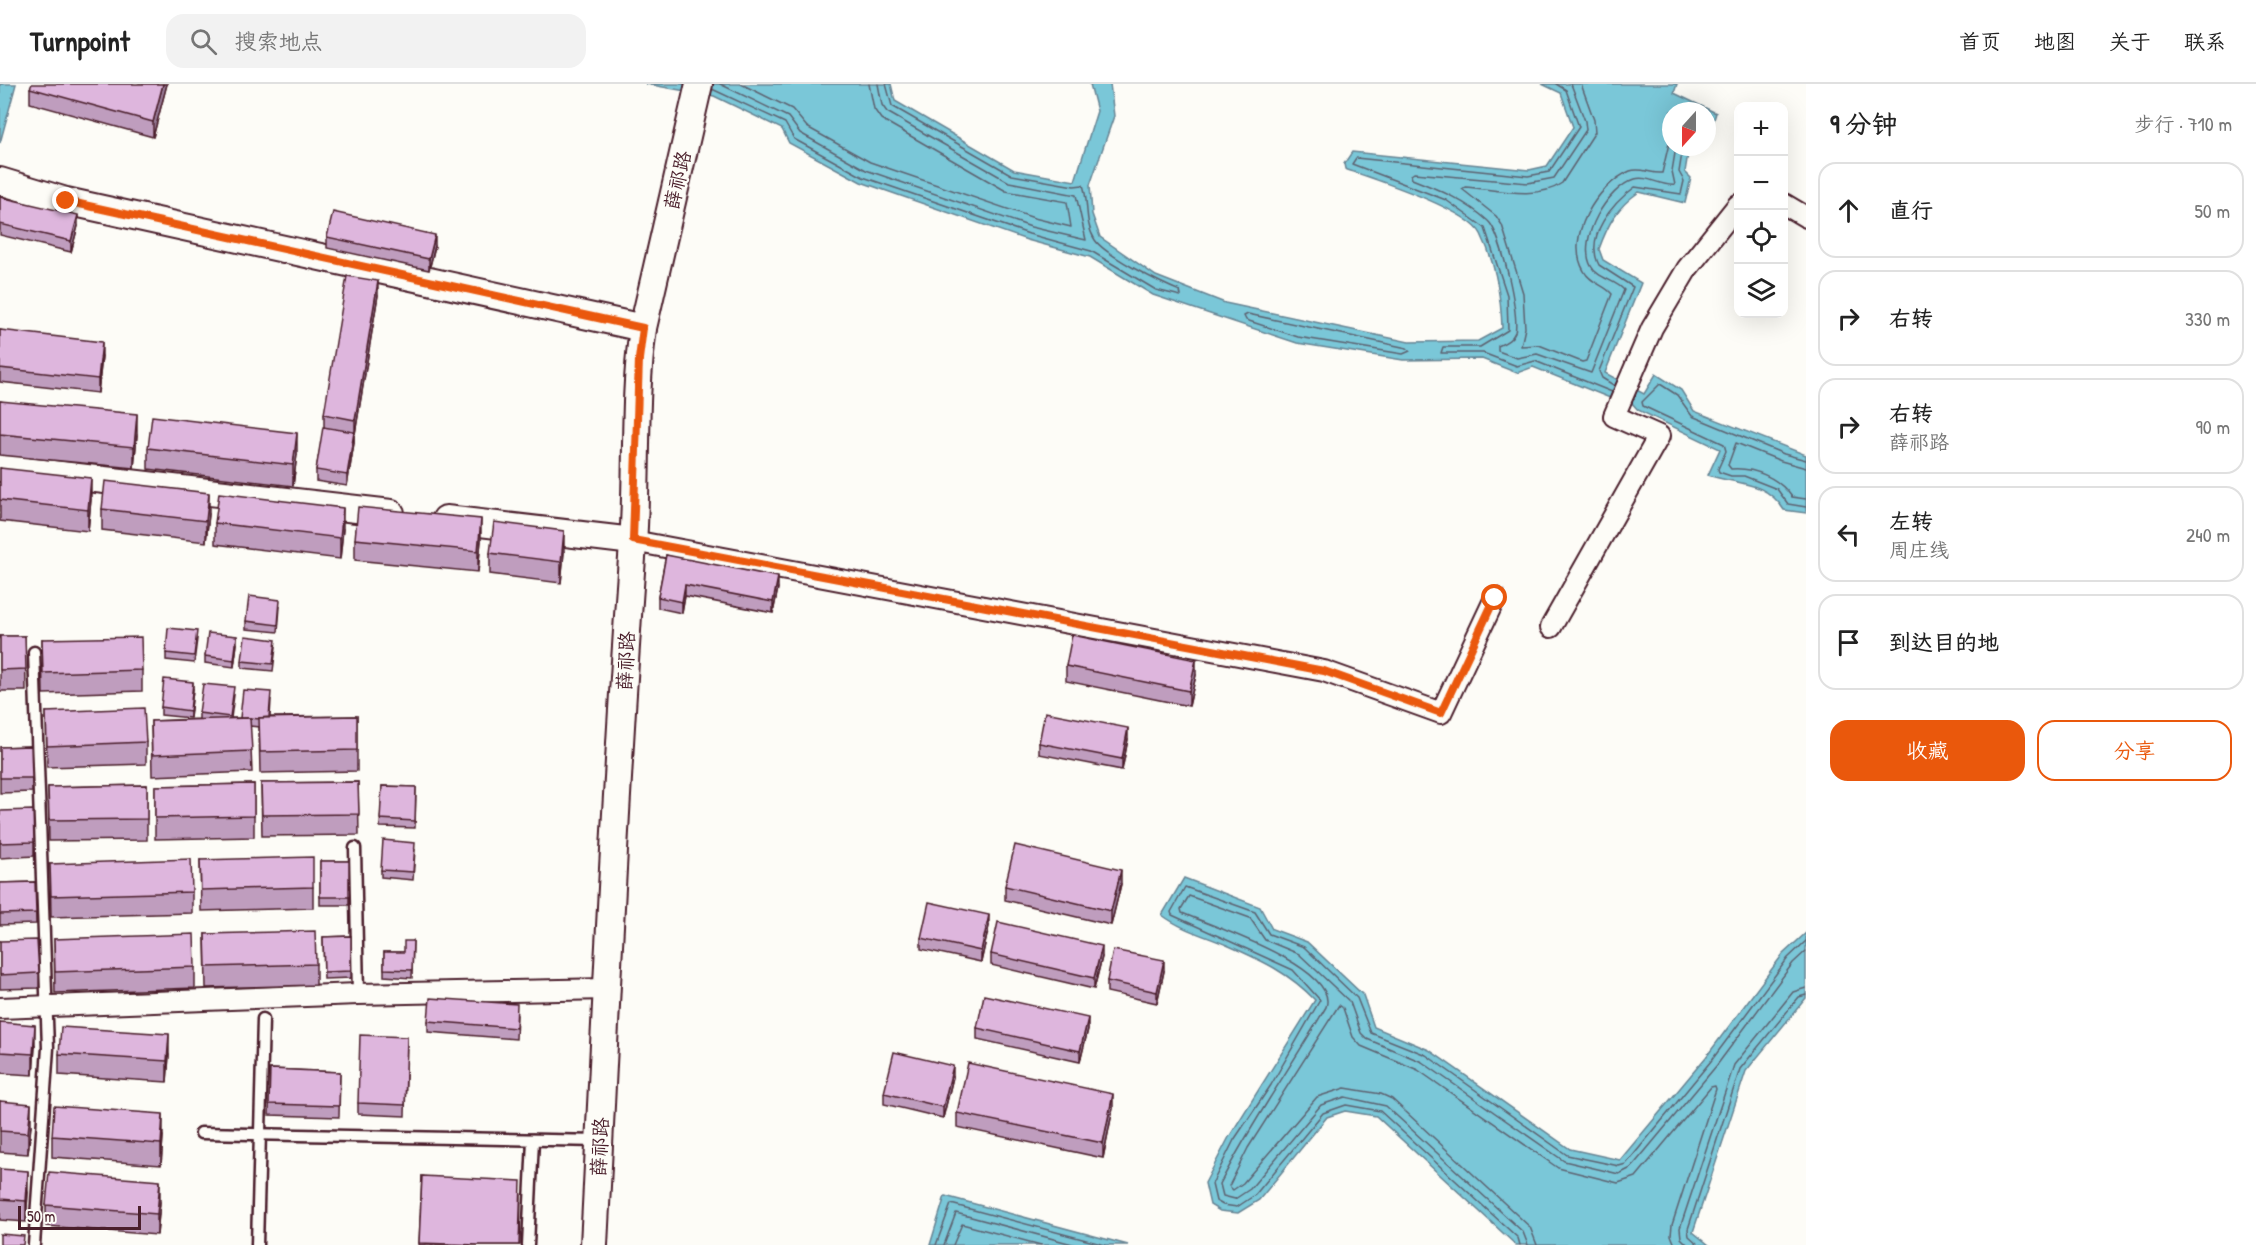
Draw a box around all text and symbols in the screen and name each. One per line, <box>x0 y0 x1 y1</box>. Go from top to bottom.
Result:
search box <box>166 14 586 68</box>
text: Turnpoint <box>30 22 130 60</box>
icon: search <box>187 25 220 58</box>
text: 搜索地点 <box>235 26 323 56</box>
text: 首页 <box>1959 27 2001 56</box>
text: 地图 <box>2034 27 2076 56</box>
text: 关于 <box>2109 27 2151 56</box>
text: 联系 <box>2184 27 2226 56</box>
north arrow <box>1662 102 1716 156</box>
map controls <box>1734 102 1788 318</box>
button: + <box>1734 102 1788 156</box>
text: 9 分钟 <box>1830 106 1898 141</box>
text: 步行 · 710 m <box>2134 110 2232 137</box>
street label: 薛祁路 <box>657 147 697 212</box>
button: − <box>1734 156 1788 210</box>
route end <box>52 187 78 213</box>
icon: ahead <box>1832 194 1865 227</box>
text: 直行 <box>1889 195 1933 225</box>
text: 50 m <box>2194 197 2230 224</box>
button: locate <box>1734 210 1788 264</box>
button: layers <box>1734 264 1788 318</box>
icon: right <box>1832 302 1865 335</box>
text: 右转 <box>1889 303 1933 333</box>
text: 330 m <box>2185 305 2230 332</box>
text: 右转 <box>1889 398 1933 428</box>
icon: right <box>1832 410 1865 443</box>
text: 90 m <box>2196 413 2230 440</box>
text: 薛祁路 <box>1889 428 1949 455</box>
text: 左转 <box>1889 506 1933 536</box>
icon: left <box>1832 518 1865 551</box>
text: 240 m <box>2186 521 2230 548</box>
text: 周庄线 <box>1889 536 1949 563</box>
route start <box>1481 584 1507 610</box>
icon: arrive <box>1832 626 1865 659</box>
text: 到达目的地 <box>1889 627 1999 657</box>
street label: 薛祁路 <box>610 629 640 692</box>
button: 收藏 <box>1830 720 2025 781</box>
button: 分享 <box>2037 720 2232 781</box>
street label: 薛祁路 <box>584 1115 614 1178</box>
scale bar <box>18 1203 141 1230</box>
text: 50 m <box>27 1205 56 1227</box>

